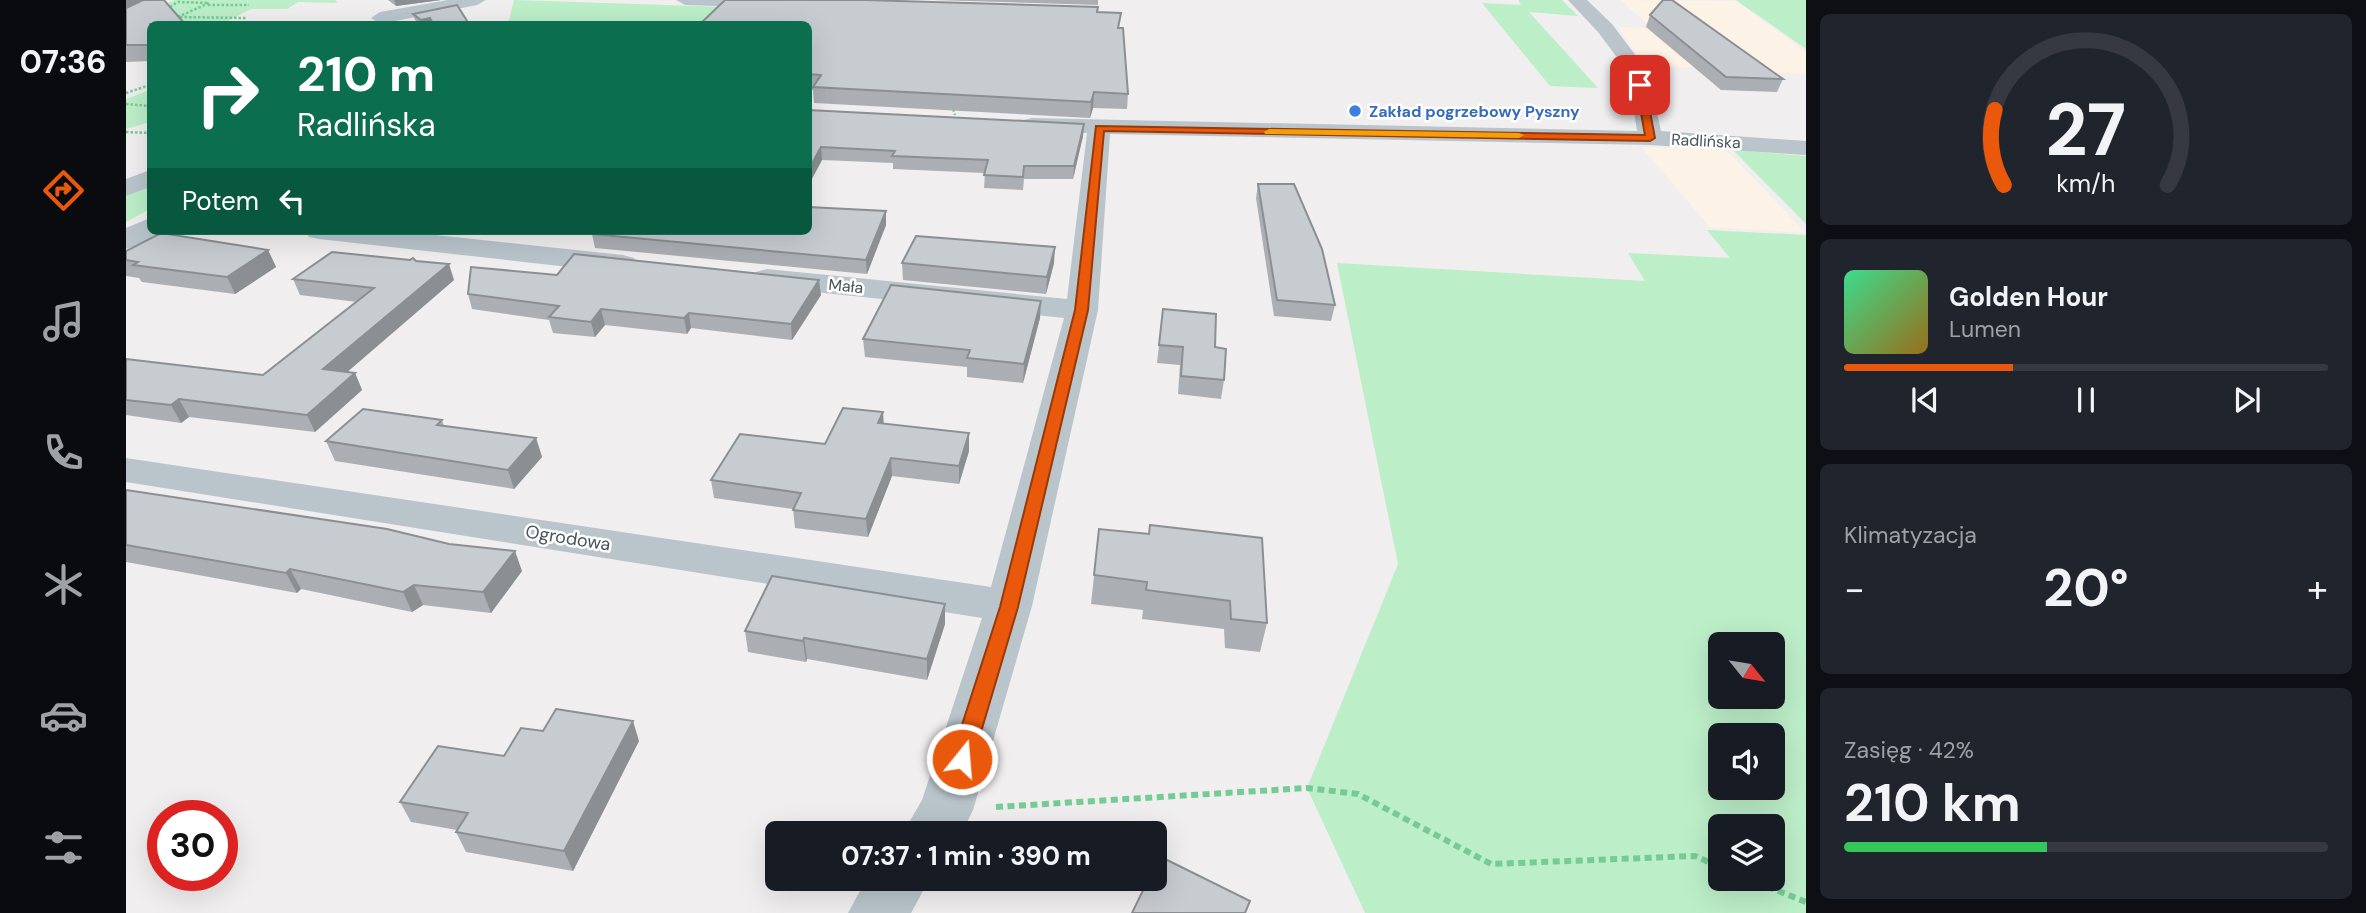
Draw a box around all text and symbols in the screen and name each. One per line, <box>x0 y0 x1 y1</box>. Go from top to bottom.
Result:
text: 07:36 <box>19 41 107 83</box>
text: 210 m <box>297 42 435 106</box>
icon: right <box>182 49 273 140</box>
pin <box>1610 55 1670 115</box>
icon: arrive <box>1621 66 1659 104</box>
text: 27 <box>2046 84 2126 179</box>
place label: Zakład pogrzebowy Pyszny <box>1369 101 1580 122</box>
marker: Zakład pogrzebowy Pyszny <box>1347 103 1363 119</box>
text: Radlińska <box>297 104 436 146</box>
street label: Radlińska <box>1671 129 1741 153</box>
icon: directions <box>39 166 88 215</box>
text: km/h <box>2056 167 2116 200</box>
icon: left <box>273 182 311 220</box>
text: Potem <box>182 184 259 218</box>
street label: Mała <box>828 274 864 298</box>
text: Golden Hour <box>1949 280 2108 314</box>
icon: music <box>39 297 88 346</box>
text: Lumen <box>1949 314 2021 344</box>
icon: previous <box>1906 381 1944 419</box>
icon: pause <box>2067 381 2105 419</box>
icon: next <box>2228 381 2266 419</box>
icon: phone <box>39 428 88 477</box>
street label: Ogrodowa <box>524 519 612 557</box>
text: Klimatyzacja <box>1844 520 1977 550</box>
text: 20° <box>2043 554 2129 622</box>
icon: climate <box>39 560 88 609</box>
text: − <box>1844 564 1865 614</box>
text: + <box>2307 564 2328 614</box>
north arrow <box>1708 632 1785 709</box>
map controls <box>1708 632 1785 891</box>
icon: car <box>39 691 88 740</box>
position arrow <box>925 722 999 796</box>
button: sound <box>1708 723 1785 800</box>
text: Zasięg · 42% <box>1844 735 1974 765</box>
text: 210 km <box>1844 769 2021 837</box>
speed limit sign: 30 <box>147 800 238 891</box>
button: layers <box>1708 814 1785 891</box>
icon: filters <box>39 823 88 872</box>
text: 07:37 · 1 min · 390 m <box>841 839 1091 873</box>

